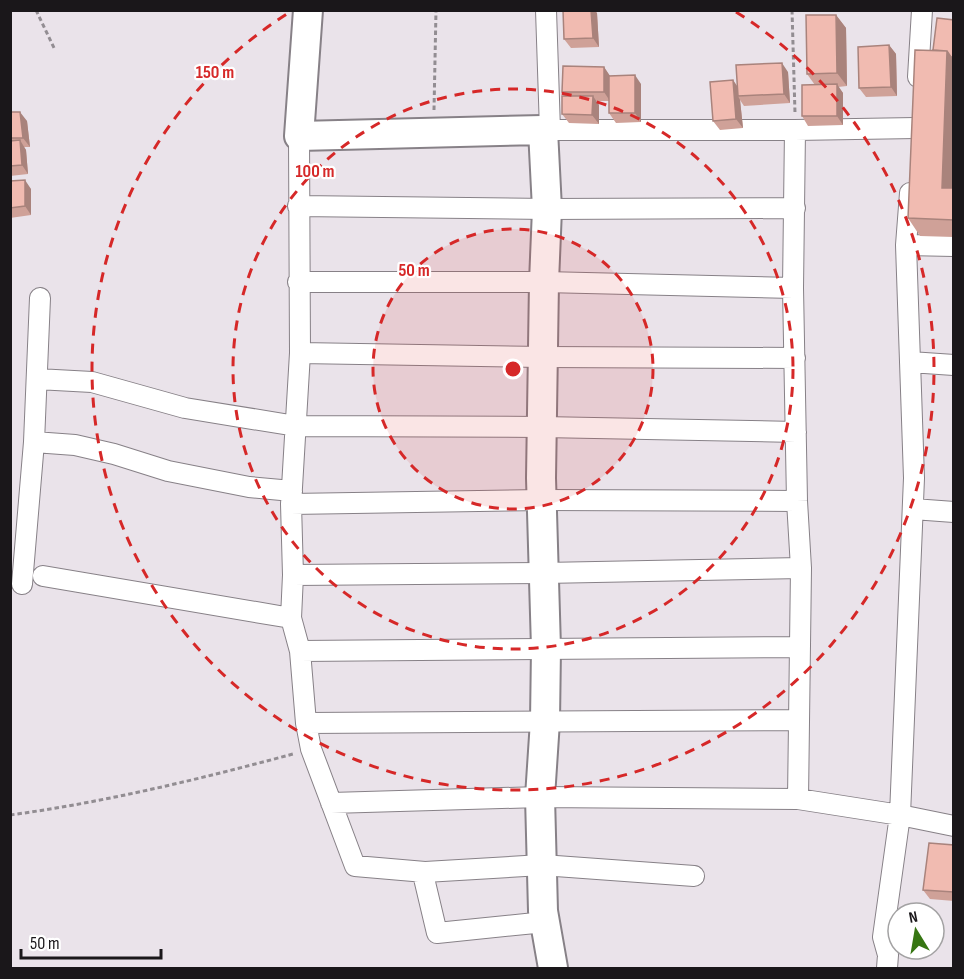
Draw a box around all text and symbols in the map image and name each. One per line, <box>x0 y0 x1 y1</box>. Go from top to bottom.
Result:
text: 150 m <box>196 62 234 83</box>
text: 100 m <box>296 161 335 182</box>
text: 50 m <box>398 260 430 281</box>
centre of rings <box>503 359 523 379</box>
north arrow <box>886 901 946 961</box>
text: N <box>907 908 919 928</box>
scale bar <box>21 922 160 960</box>
text: 50 m <box>30 933 60 954</box>

